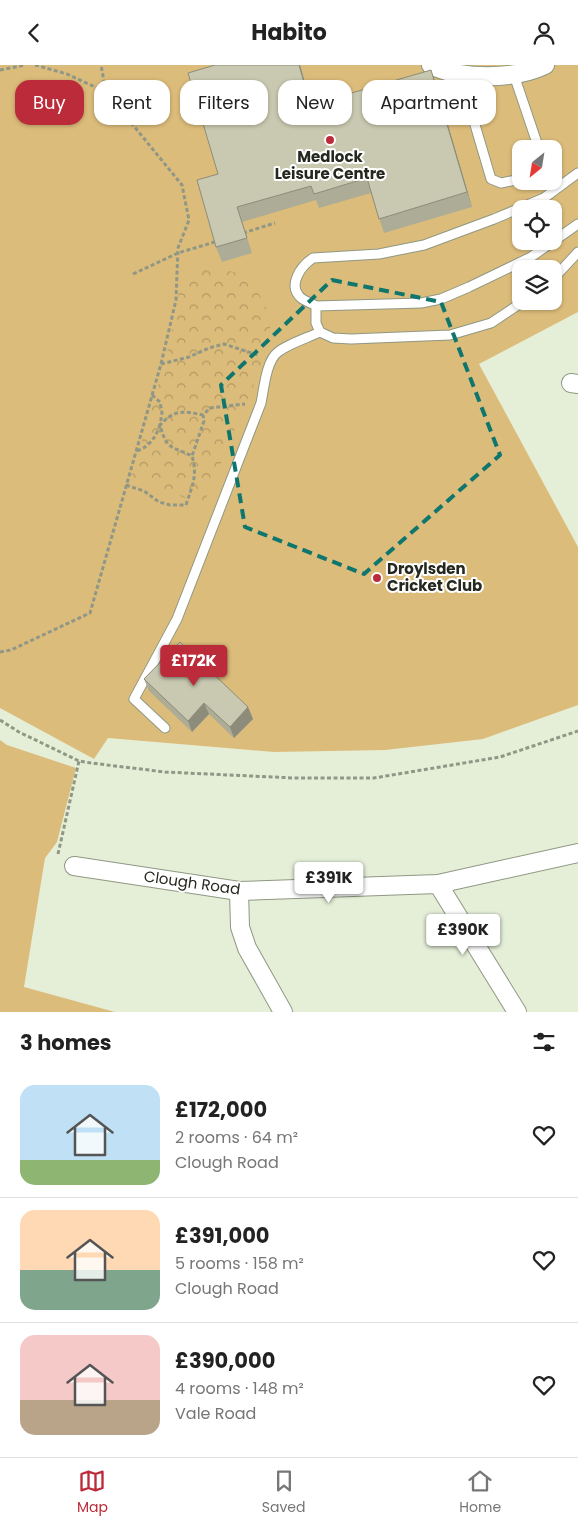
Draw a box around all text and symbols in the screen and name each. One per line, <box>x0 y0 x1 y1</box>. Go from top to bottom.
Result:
text: Habito <box>251 17 327 48</box>
icon: back <box>20 19 48 47</box>
icon: person <box>530 19 558 47</box>
chip: Buy <box>15 80 84 125</box>
chip: Rent <box>94 80 170 125</box>
chip: Filters <box>180 80 268 125</box>
chip: New <box>278 80 352 125</box>
chip: Apartment <box>362 80 496 125</box>
marker: Medlock Leisure Centre <box>324 134 336 146</box>
north arrow <box>512 140 562 190</box>
map controls <box>512 140 562 310</box>
place label: Medlock Leisure Centre <box>275 146 385 184</box>
button: locate <box>512 200 562 250</box>
button: layers <box>512 260 562 310</box>
place label: Droylsden Cricket Club <box>387 558 482 596</box>
marker: Droylsden Cricket Club <box>371 572 383 584</box>
pin: £172K <box>159 645 229 687</box>
text: £172K <box>171 649 217 672</box>
pin: £391K <box>294 861 364 904</box>
street label: Clough Road <box>142 865 242 900</box>
text: £391K <box>305 866 353 889</box>
pin: £390K <box>428 913 498 956</box>
text: £390K <box>437 918 489 941</box>
text: 3 homes <box>20 1028 112 1057</box>
icon: filters <box>530 1028 558 1056</box>
text: £172,000 <box>175 1095 267 1124</box>
icon: home <box>60 1105 120 1165</box>
icon: heart <box>530 1121 558 1149</box>
text: 2 rooms · 64 m² <box>175 1126 298 1149</box>
text: Clough Road <box>175 1151 279 1174</box>
text: £391,000 <box>175 1221 270 1250</box>
icon: home <box>60 1230 120 1290</box>
icon: heart <box>530 1246 558 1274</box>
text: 5 rooms · 158 m² <box>175 1252 304 1275</box>
text: Clough Road <box>175 1277 279 1300</box>
text: £390,000 <box>175 1346 275 1375</box>
icon: home <box>60 1355 120 1415</box>
icon: heart <box>530 1371 558 1399</box>
text: 4 rooms · 148 m² <box>175 1377 304 1400</box>
text: Vale Road <box>175 1402 256 1425</box>
tab: Map <box>77 1467 108 1518</box>
tab: Saved <box>262 1467 305 1518</box>
tab: Home <box>459 1467 501 1518</box>

